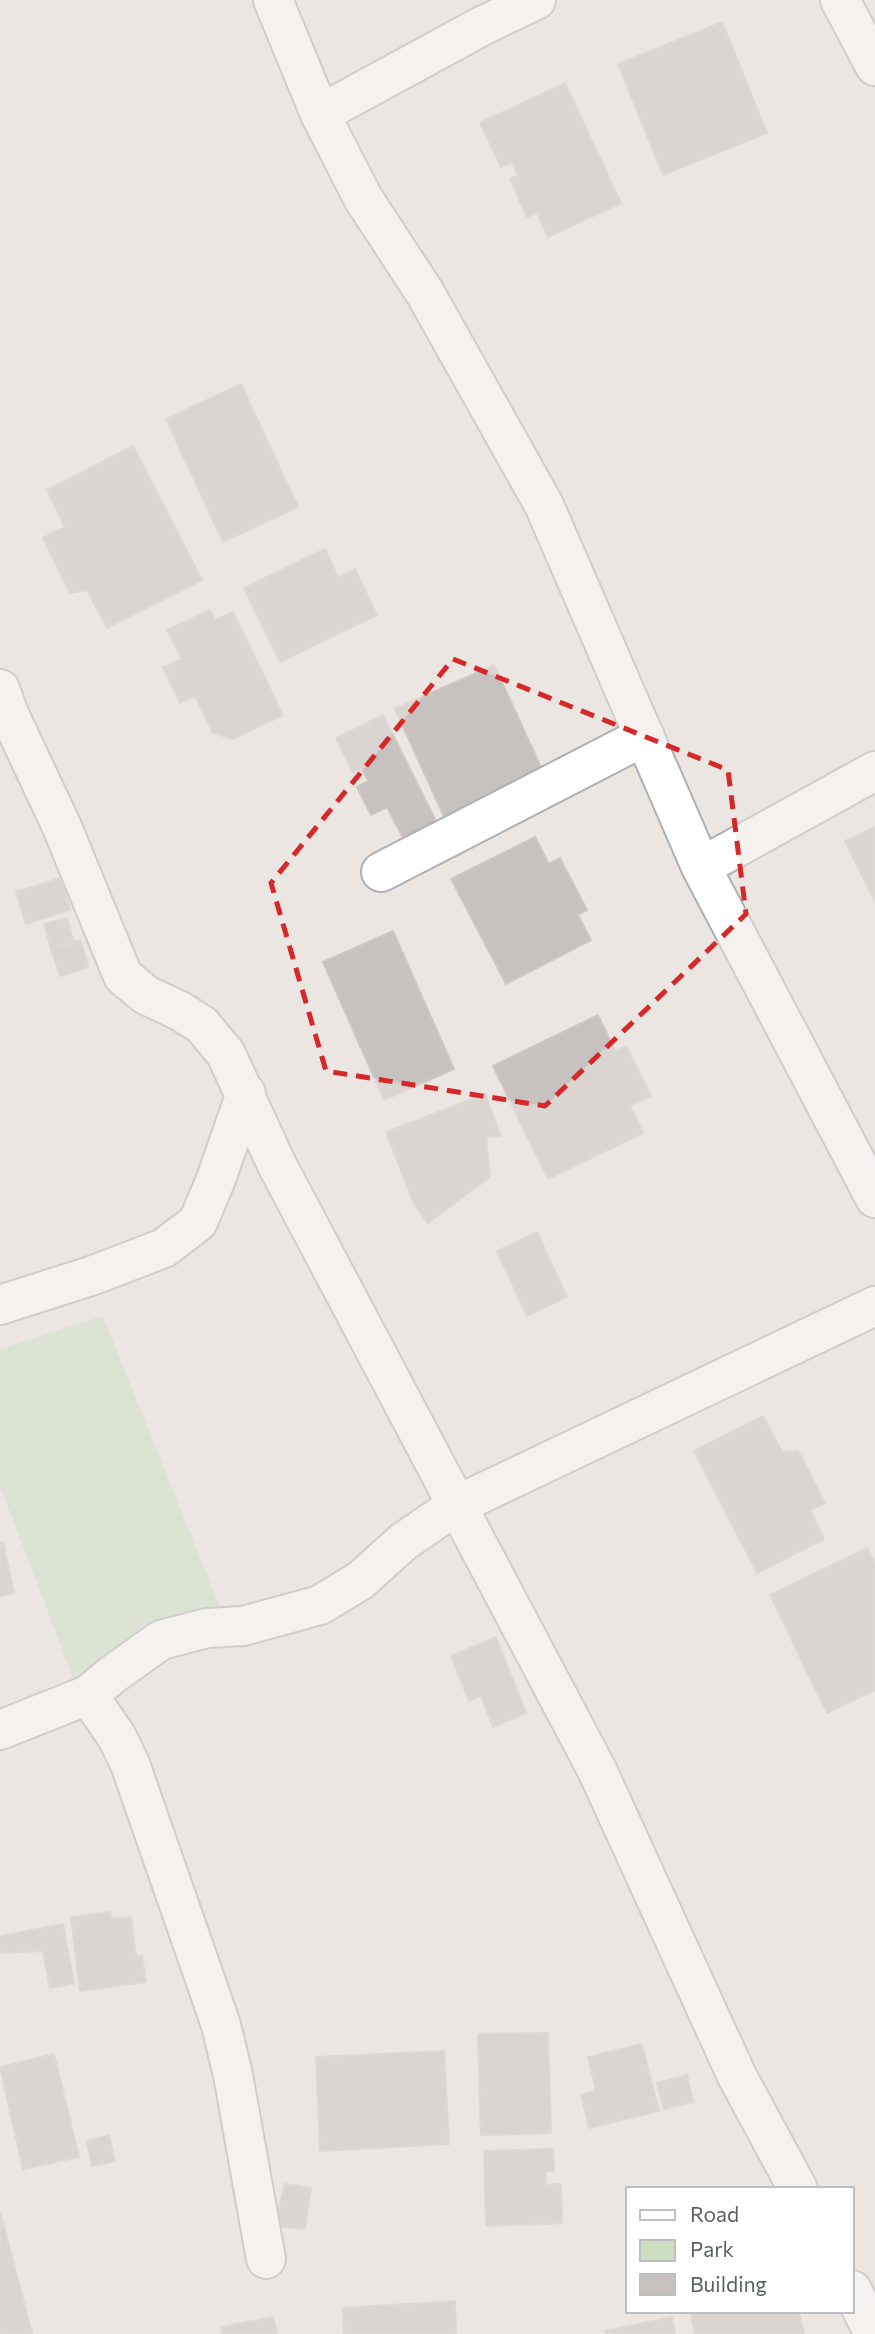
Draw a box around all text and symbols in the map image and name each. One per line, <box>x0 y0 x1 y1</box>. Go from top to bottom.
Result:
legend <box>626 2187 854 2313</box>
text: Road <box>690 2201 739 2226</box>
text: Park <box>690 2236 734 2261</box>
text: Building <box>690 2271 767 2296</box>

